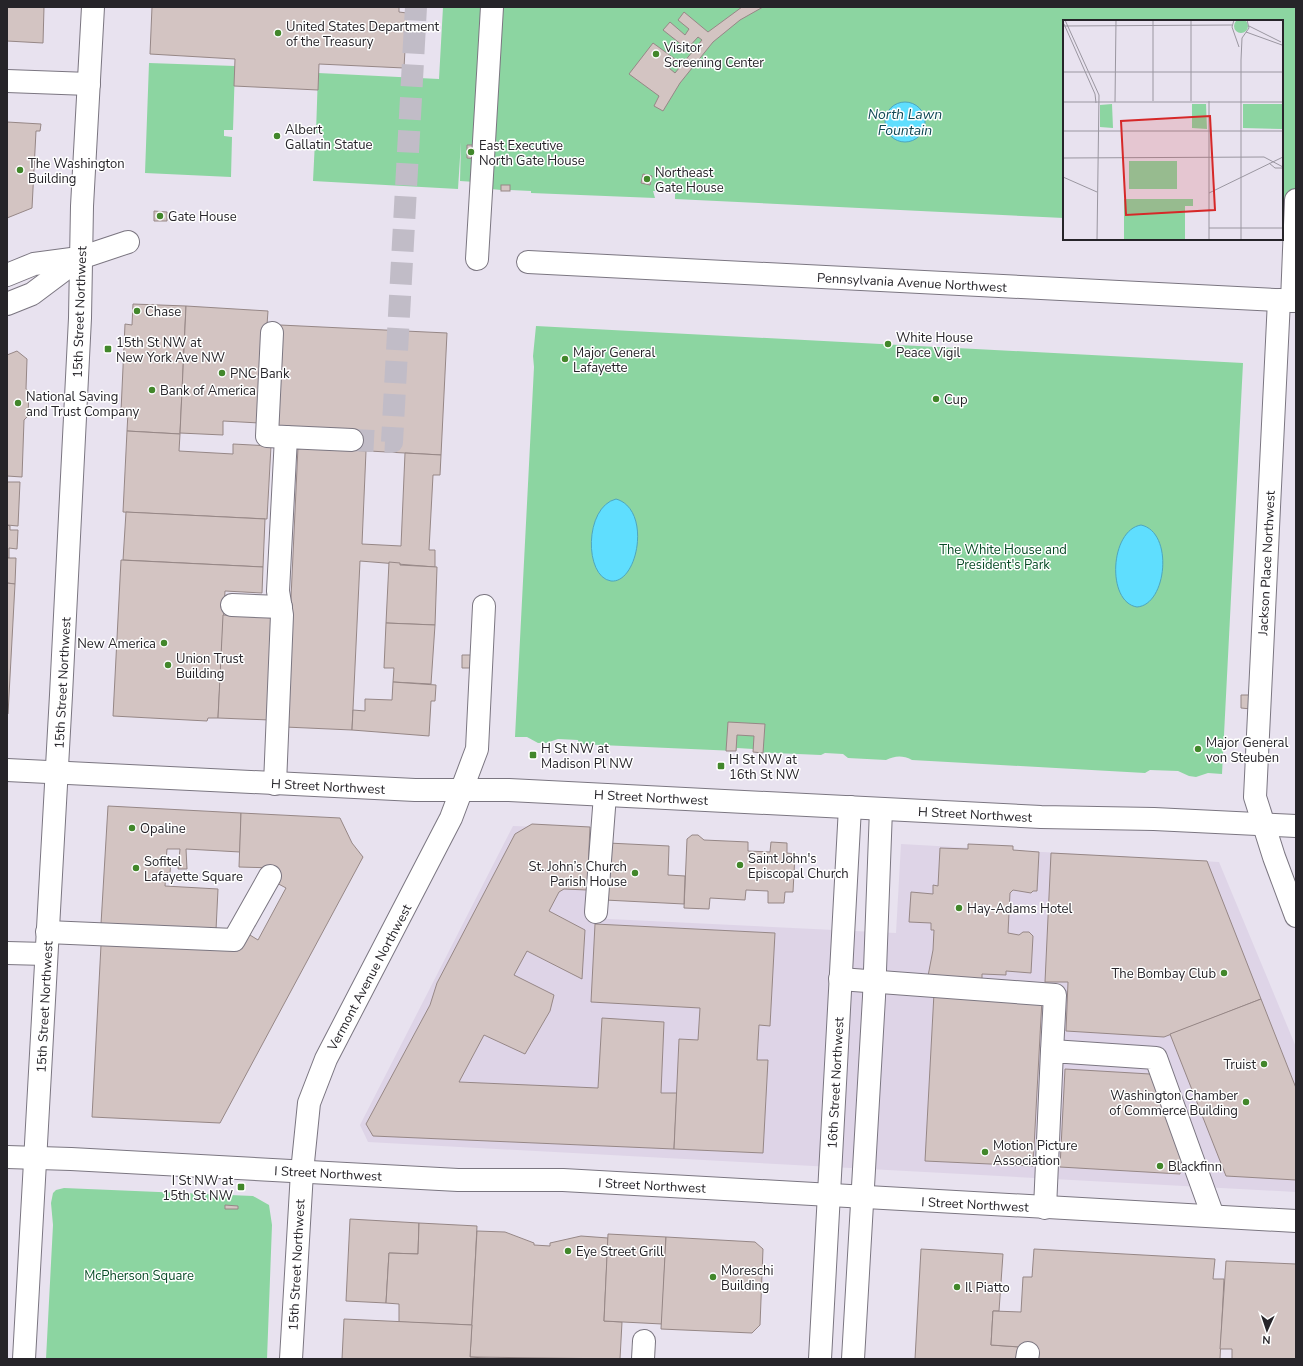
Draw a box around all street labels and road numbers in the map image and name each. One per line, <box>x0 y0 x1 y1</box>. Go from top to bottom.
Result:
street label: 15th Street Northwest <box>69 245 91 378</box>
street label: Pennsylvania Avenue Northwest <box>817 269 1008 297</box>
street label: Jackson Place Northwest <box>1254 490 1280 637</box>
street label: 15th Street Northwest <box>51 616 75 749</box>
street label: H Street Northwest <box>270 775 386 799</box>
street label: H Street Northwest <box>593 786 709 810</box>
street label: H Street Northwest <box>917 803 1033 827</box>
street label: Vermont Avenue Northwest <box>323 901 416 1055</box>
street label: 15th Street Northwest <box>33 940 57 1073</box>
street label: 16th Street Northwest <box>824 1016 848 1149</box>
street label: I Street Northwest <box>274 1162 383 1186</box>
street label: I Street Northwest <box>598 1174 707 1198</box>
street label: I Street Northwest <box>921 1193 1030 1217</box>
street label: 15th Street Northwest <box>285 1198 309 1331</box>

